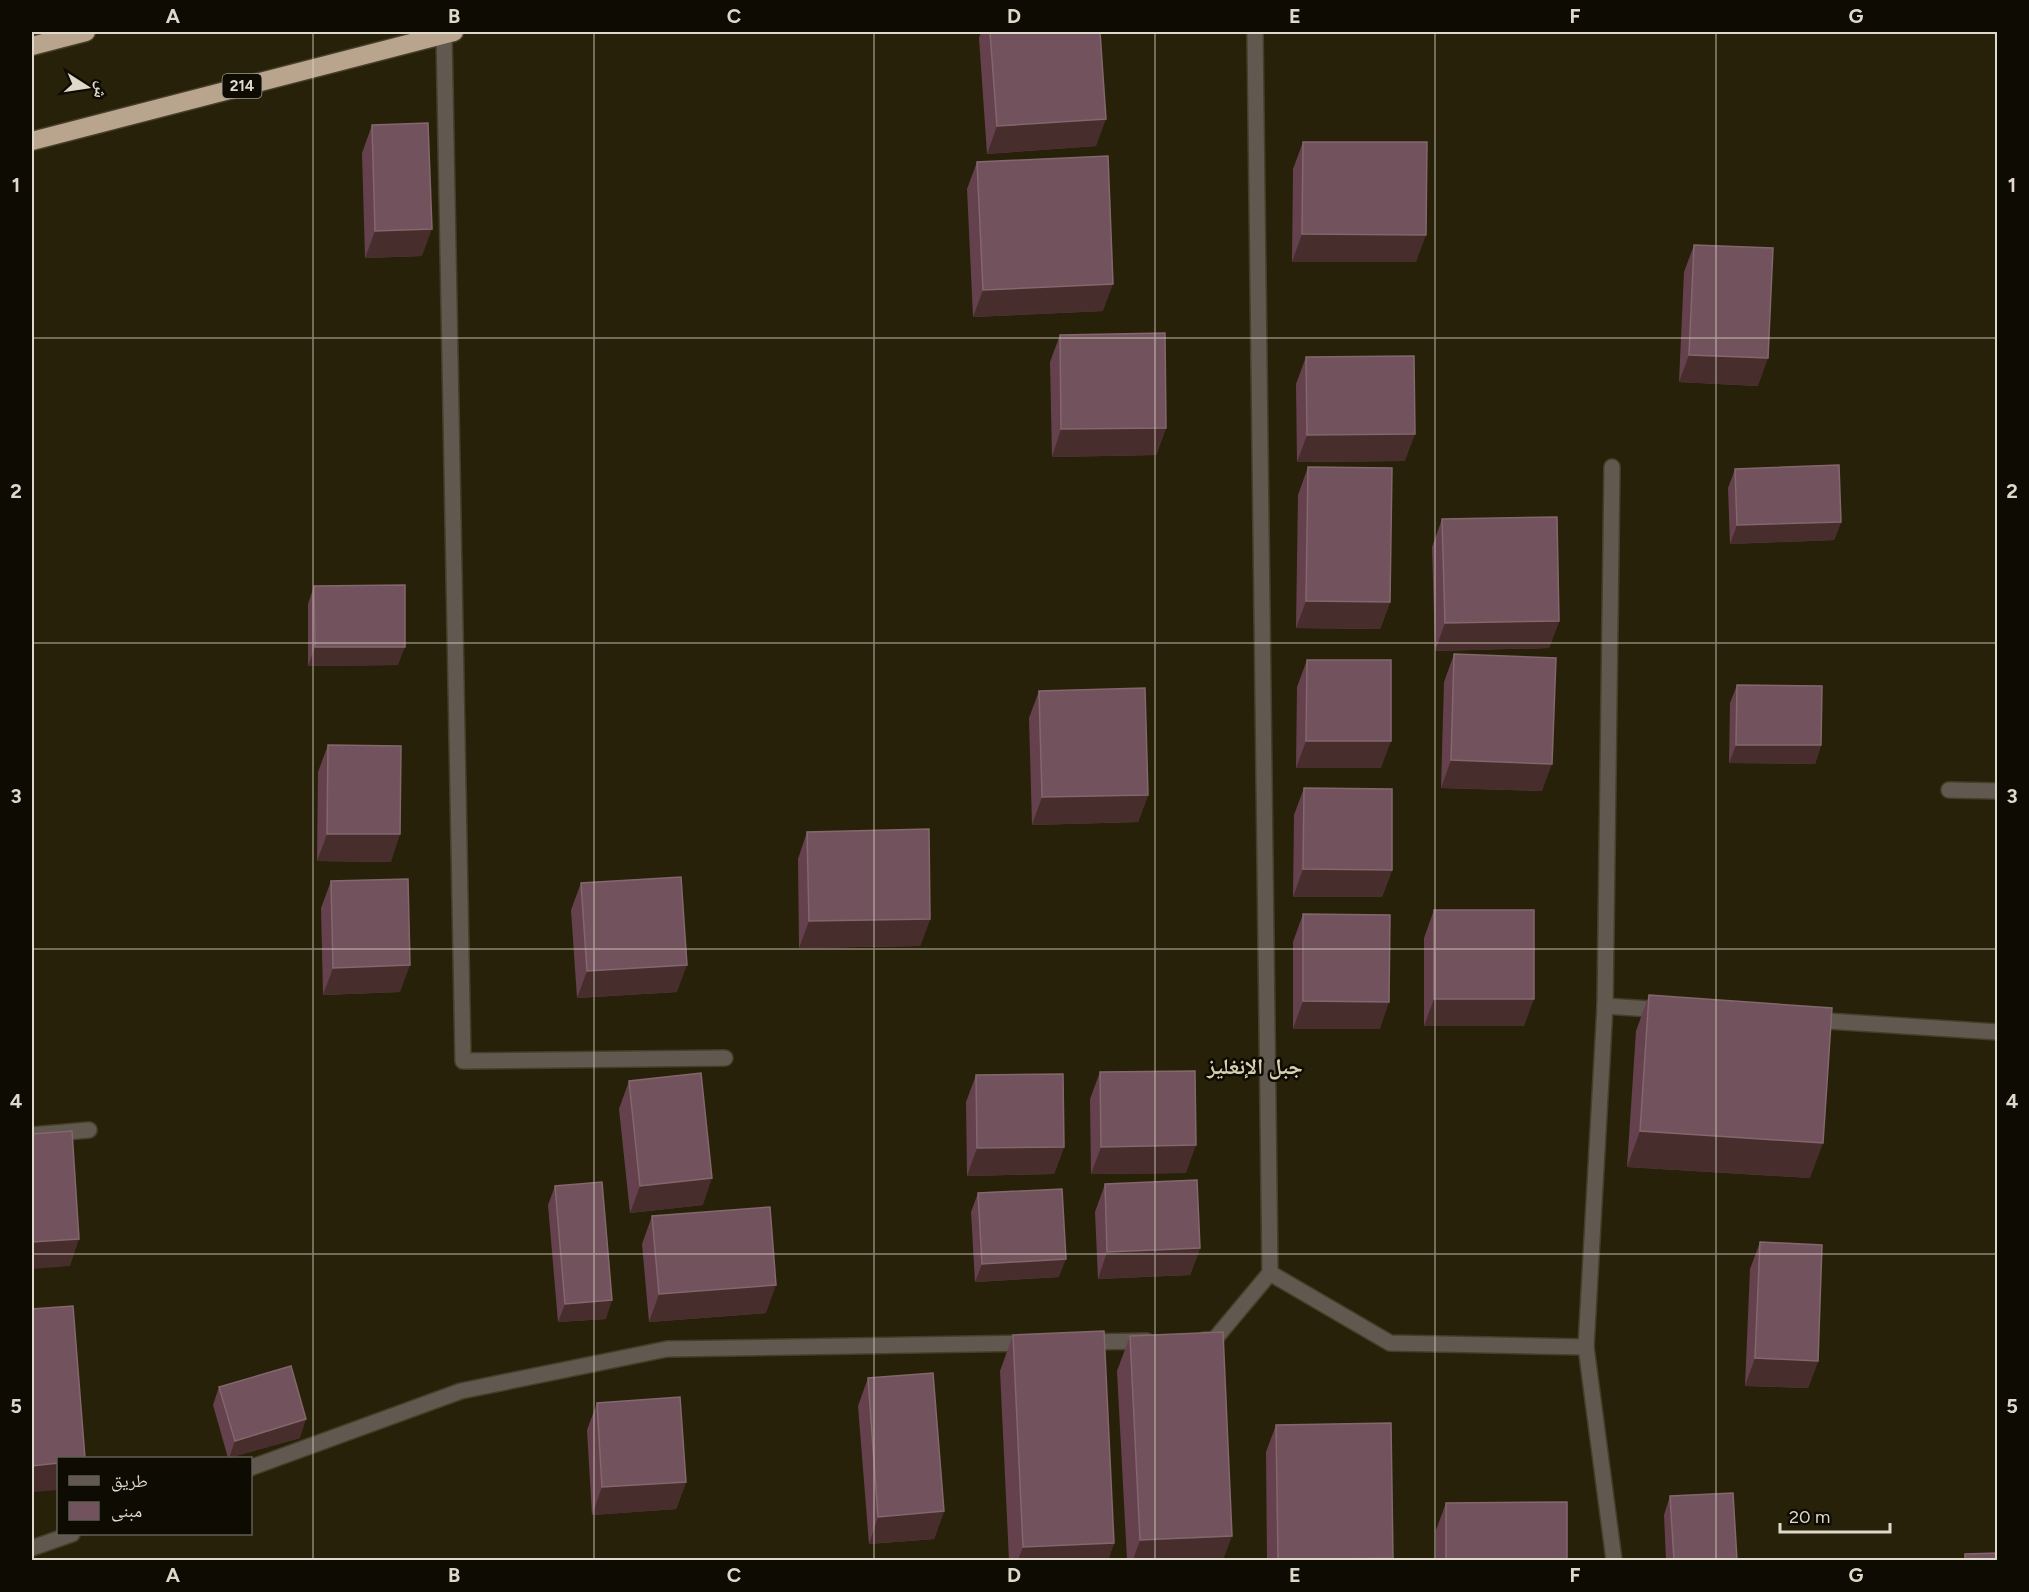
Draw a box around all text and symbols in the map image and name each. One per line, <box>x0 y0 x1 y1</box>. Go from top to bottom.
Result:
text: A <box>166 4 181 28</box>
text: B <box>448 4 460 28</box>
text: C <box>727 4 741 28</box>
text: D <box>1007 4 1021 28</box>
text: E <box>1289 4 1301 28</box>
text: F <box>1569 4 1581 28</box>
text: G <box>1849 4 1864 28</box>
north arrow <box>57 57 117 117</box>
road number: 214 <box>222 74 262 98</box>
text: ش <box>90 80 112 100</box>
text: 1 <box>12 173 20 197</box>
text: 1 <box>2008 173 2016 197</box>
text: 2 <box>10 479 22 503</box>
text: 2 <box>2006 479 2018 503</box>
text: 3 <box>10 784 22 808</box>
text: 3 <box>2006 784 2018 808</box>
district label: جبل الإنغليز <box>1206 1053 1303 1080</box>
text: 4 <box>10 1089 23 1113</box>
text: 4 <box>2006 1089 2019 1113</box>
text: 5 <box>10 1394 22 1418</box>
text: 5 <box>2006 1394 2018 1418</box>
legend <box>57 1457 252 1535</box>
text: طريق <box>111 1470 148 1492</box>
scale bar <box>1780 1496 1890 1534</box>
text: مبنى <box>111 1500 142 1522</box>
text: 20 m <box>1789 1506 1830 1528</box>
text: A <box>166 1563 181 1587</box>
text: B <box>448 1563 460 1587</box>
text: C <box>727 1563 741 1587</box>
text: D <box>1007 1563 1021 1587</box>
text: E <box>1289 1563 1301 1587</box>
text: F <box>1569 1563 1581 1587</box>
text: G <box>1849 1563 1864 1587</box>

